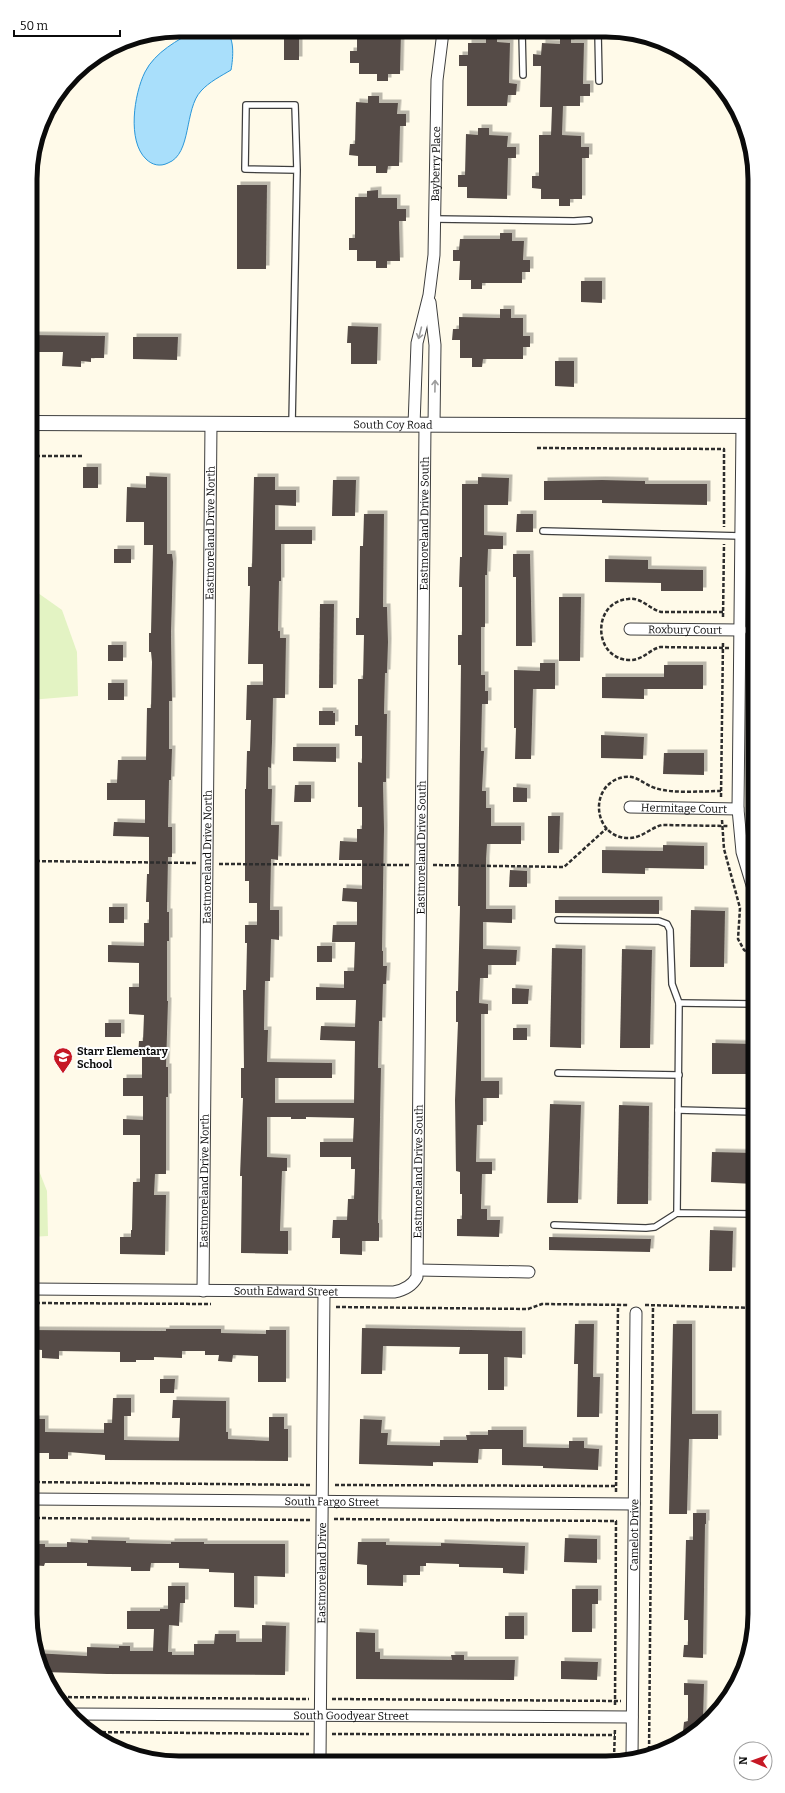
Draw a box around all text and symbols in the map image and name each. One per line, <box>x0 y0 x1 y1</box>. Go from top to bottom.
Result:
scale bar <box>14 12 120 38</box>
text: 50 m <box>20 19 49 33</box>
street label: Bayberry Place <box>428 126 443 202</box>
one-way arrow <box>416 326 423 339</box>
one-way arrow <box>431 380 438 393</box>
street label: South Coy Road <box>353 418 433 431</box>
street label: Eastmoreland Drive South <box>417 456 431 591</box>
street label: Eastmoreland Drive North <box>203 466 217 600</box>
street label: Roxbury Court <box>648 623 722 636</box>
street label: Eastmoreland Drive South <box>414 780 428 914</box>
street label: Eastmoreland Drive North <box>200 790 214 924</box>
street label: Hermitage Court <box>641 801 727 815</box>
place label: Starr Elementary School <box>77 1045 169 1071</box>
school or university icon: Starr Elementary School <box>52 1046 74 1074</box>
street label: Eastmoreland Drive South <box>411 1104 425 1238</box>
street label: Eastmoreland Drive North <box>197 1114 211 1248</box>
street label: South Edward Street <box>234 1284 338 1298</box>
street label: South Fargo Street <box>285 1495 379 1508</box>
street label: Camelot Drive <box>627 1499 641 1571</box>
street label: Eastmoreland Drive <box>315 1522 329 1624</box>
street label: South Goodyear Street <box>293 1709 409 1722</box>
north arrow <box>733 1741 773 1781</box>
text: N <box>737 1756 750 1765</box>

